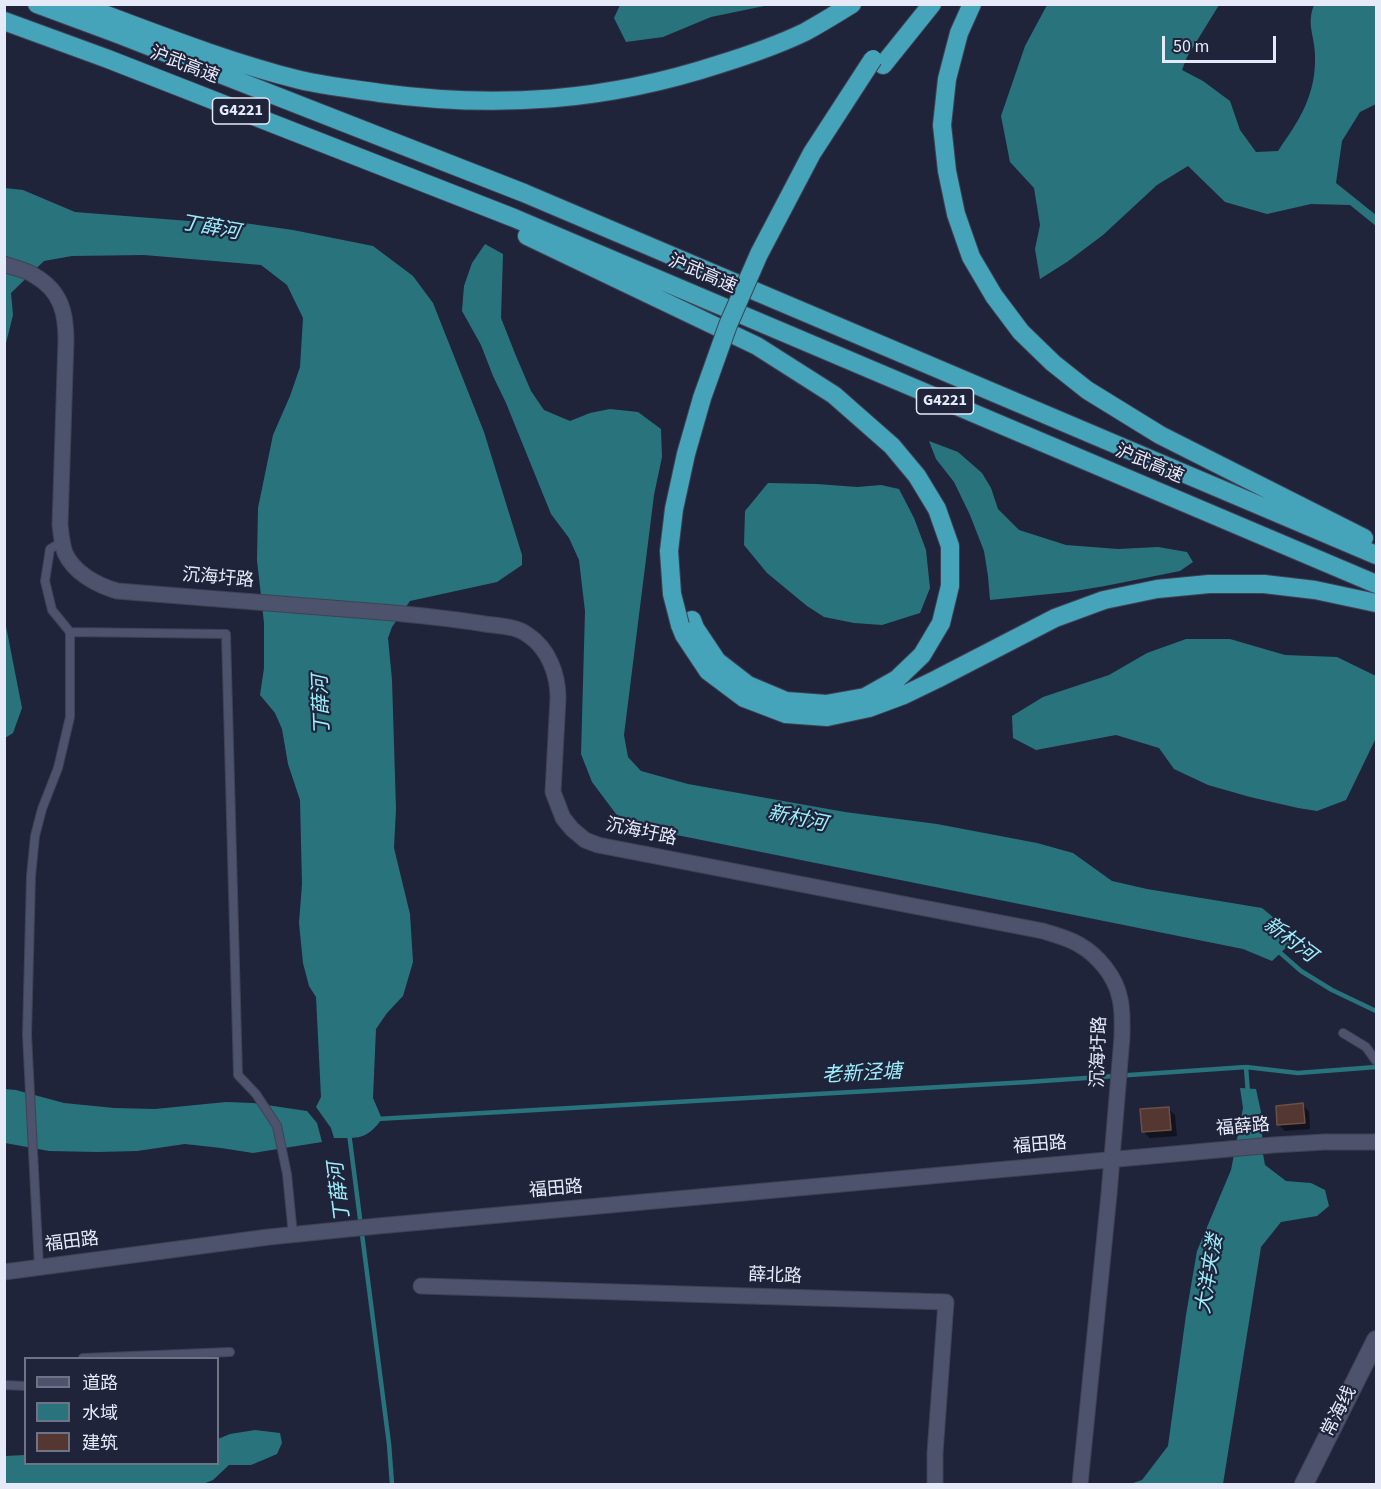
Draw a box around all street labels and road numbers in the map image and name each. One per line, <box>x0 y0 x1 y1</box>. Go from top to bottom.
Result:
street label: 沪武高速 <box>147 43 221 89</box>
road number: G4221 <box>212 98 270 124</box>
street label: 沪武高速 <box>665 251 739 299</box>
road number: G4221 <box>916 388 974 414</box>
street label: 沪武高速 <box>1112 441 1186 489</box>
street label: 沉海圩路 <box>181 565 255 593</box>
street label: 沉海圩路 <box>604 815 678 851</box>
street label: 沉海圩路 <box>1088 1016 1112 1088</box>
street label: 福薛路 <box>1215 1115 1271 1141</box>
street label: 福田路 <box>1012 1133 1068 1159</box>
street label: 福田路 <box>528 1177 584 1203</box>
street label: 福田路 <box>44 1229 100 1257</box>
street label: 薛北路 <box>748 1265 802 1289</box>
street label: 常海线 <box>1318 1383 1362 1441</box>

